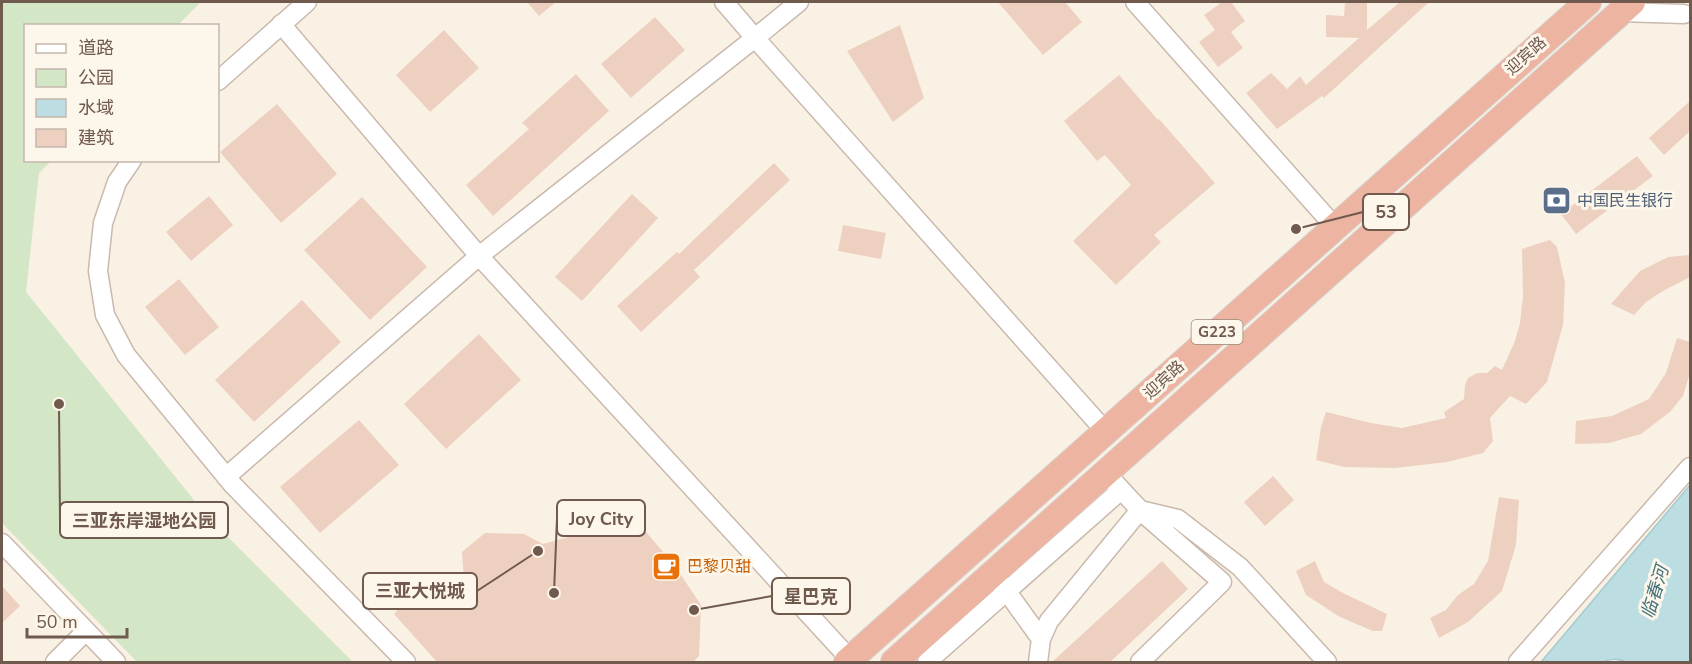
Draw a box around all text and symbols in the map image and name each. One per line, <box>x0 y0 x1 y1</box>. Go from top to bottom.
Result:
legend <box>24 24 219 162</box>
street label: 迎宾路 <box>1501 32 1551 80</box>
text: 道路 <box>78 36 114 60</box>
text: 公园 <box>78 66 114 90</box>
text: 水域 <box>78 96 114 120</box>
text: 建筑 <box>78 126 114 150</box>
bank icon: 中国民生银行 <box>1540 185 1572 217</box>
place label: 中国民生银行 <box>1577 190 1673 212</box>
callout: 53 <box>1363 194 1409 230</box>
text: 53 <box>1375 200 1397 224</box>
road number: G223 <box>1192 320 1242 344</box>
street label: 迎宾路 <box>1139 356 1189 404</box>
callout: Joy City <box>557 500 645 536</box>
callout: 三亚东岸湿地公园 <box>60 502 228 538</box>
text: Joy City <box>568 507 634 531</box>
text: 三亚东岸湿地公园 <box>72 509 216 533</box>
cafe icon: 巴黎贝甜 <box>650 551 682 583</box>
place label: 巴黎贝甜 <box>687 556 751 578</box>
water label: 临春河 <box>1636 560 1675 621</box>
callout: 三亚大悦城 <box>363 573 477 609</box>
callout: 星巴克 <box>772 578 850 614</box>
text: 三亚大悦城 <box>375 579 465 603</box>
text: 星巴克 <box>784 585 838 609</box>
scale bar <box>27 601 128 639</box>
text: 50 m <box>36 610 78 634</box>

